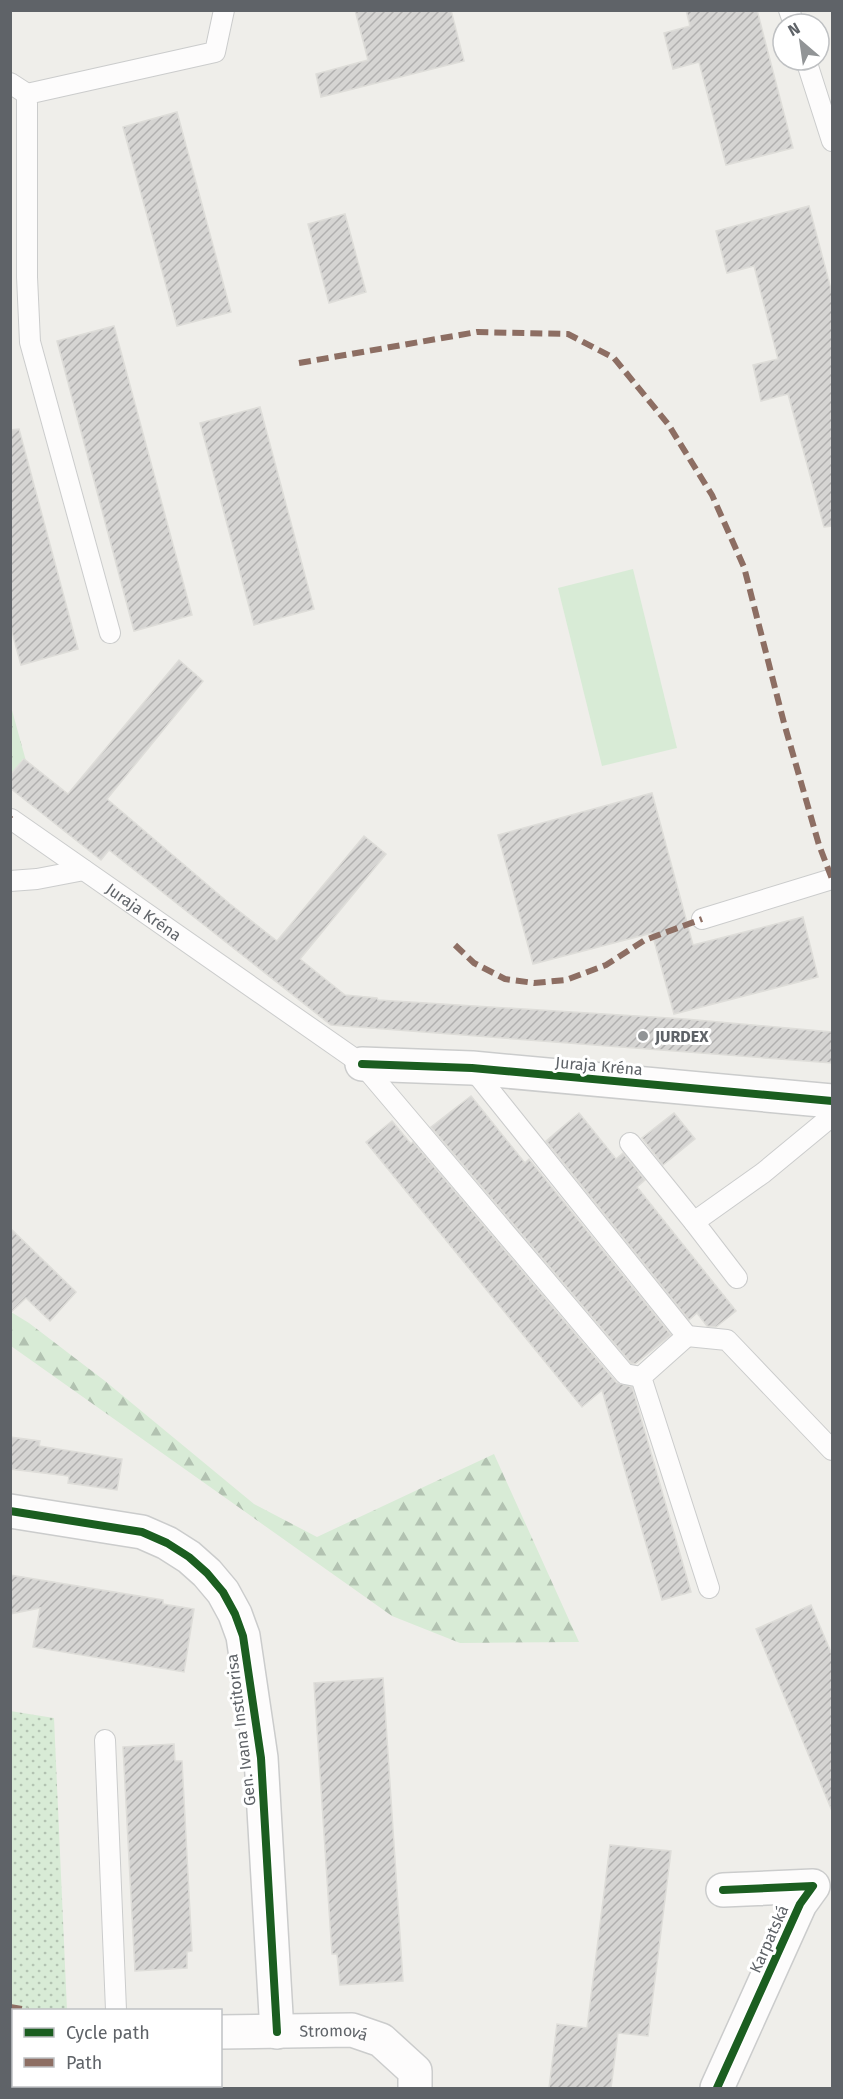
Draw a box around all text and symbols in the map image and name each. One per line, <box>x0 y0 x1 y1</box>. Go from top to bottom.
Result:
north arrow <box>771 12 831 72</box>
text: N <box>785 18 803 40</box>
street label: Juraja Kréna <box>102 879 185 945</box>
place label: JURDEX <box>654 1027 709 1046</box>
marker: JURDEX <box>636 1029 650 1043</box>
street label: Juraja Kréna <box>554 1053 644 1079</box>
street label: Gen. Ivana Institorisa <box>222 1653 260 1807</box>
street label: Karpatská <box>746 1902 792 1976</box>
legend <box>12 2009 222 2087</box>
street label: Stromová <box>299 2020 371 2044</box>
text: Cycle path <box>66 2022 150 2044</box>
text: Path <box>66 2052 102 2074</box>

